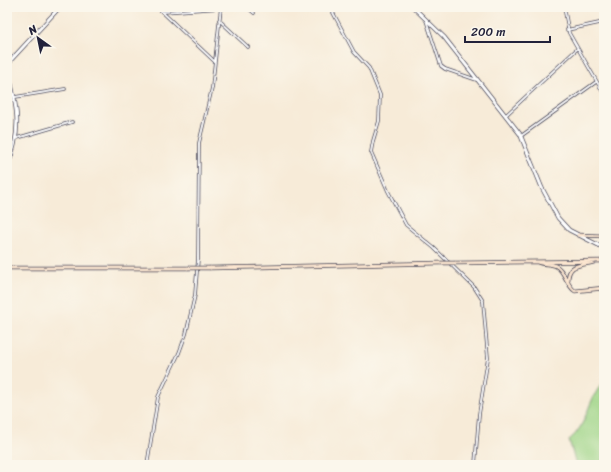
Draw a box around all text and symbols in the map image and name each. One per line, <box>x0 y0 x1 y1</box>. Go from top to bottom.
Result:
north arrow <box>18 18 58 58</box>
scale bar <box>465 18 550 44</box>
text: N <box>24 20 42 41</box>
text: 200 m <box>471 21 505 43</box>

